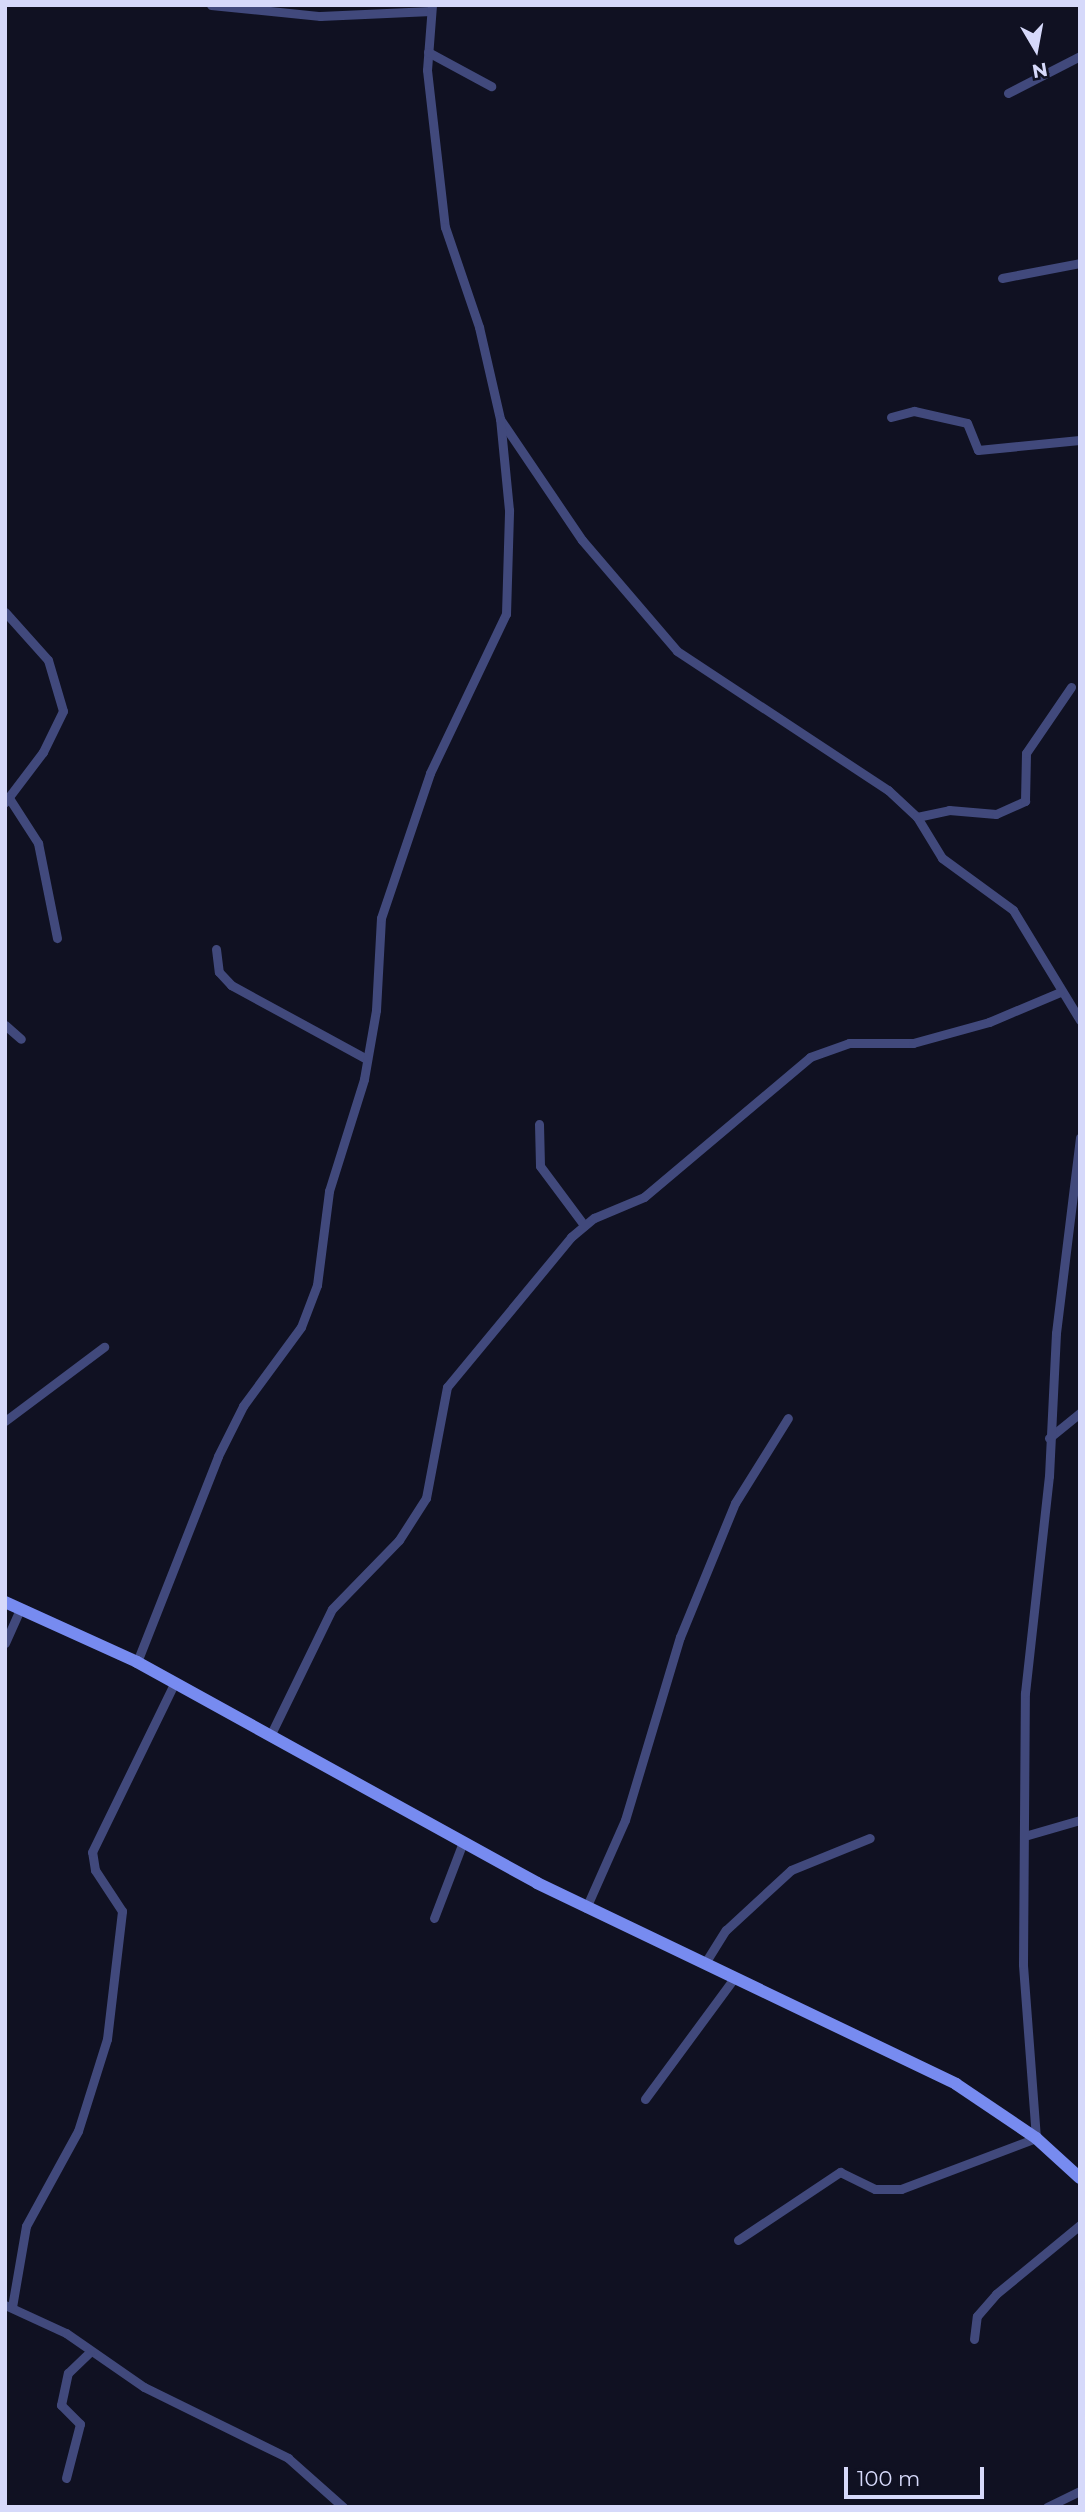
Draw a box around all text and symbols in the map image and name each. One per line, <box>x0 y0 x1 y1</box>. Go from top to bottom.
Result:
north arrow <box>1001 14 1071 84</box>
text: N <box>1030 58 1049 83</box>
scale bar <box>847 2452 987 2496</box>
text: 100 m <box>857 2466 920 2491</box>

